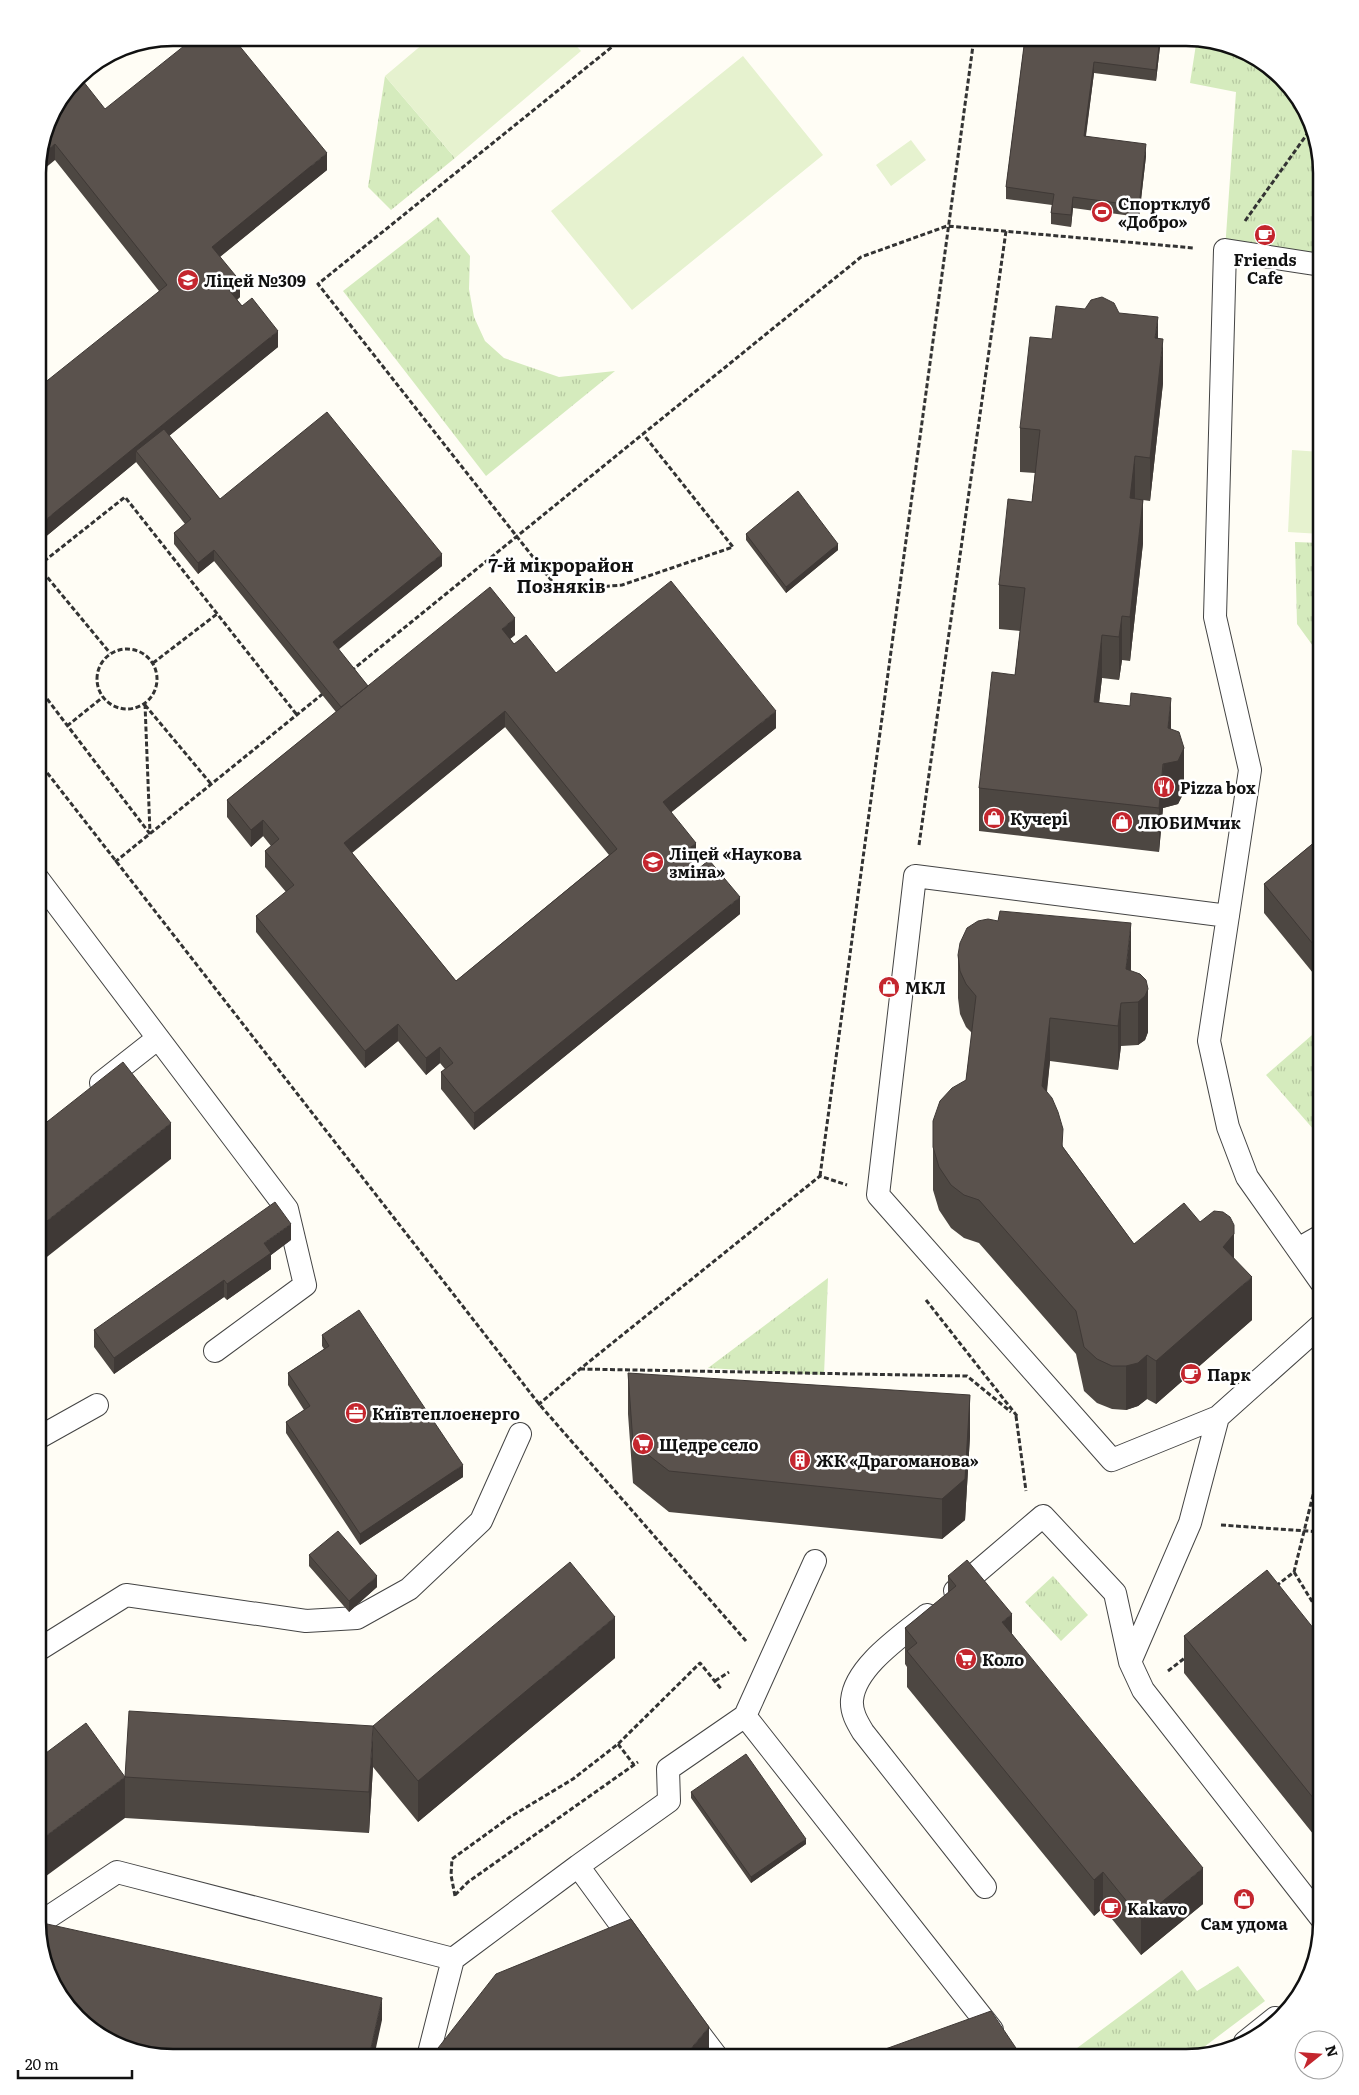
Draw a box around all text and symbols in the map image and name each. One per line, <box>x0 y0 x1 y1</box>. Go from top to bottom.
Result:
place label: Спортклуб «Добро» <box>1118 191 1211 233</box>
sports icon: Спортклуб «Добро» <box>1090 200 1114 224</box>
cafe icon: Friends Cafe <box>1253 223 1277 247</box>
place label: Friends Cafe <box>1234 247 1296 289</box>
school or university icon: Ліцей №309 <box>176 268 200 292</box>
place label: Ліцей №309 <box>204 268 306 292</box>
district label: 7-й мікрорайон Позняків <box>488 551 634 599</box>
restaurant icon: Pizza box <box>1152 775 1176 799</box>
place label: Pizza box <box>1180 775 1256 799</box>
shop icon: Кучері <box>982 806 1006 830</box>
place label: Кучері <box>1010 806 1068 830</box>
shop icon: ЛЮБИМчик <box>1110 810 1134 834</box>
place label: ЛЮБИМчик <box>1138 810 1242 834</box>
place label: Ліцей «Наукова зміна» <box>669 841 802 883</box>
school or university icon: Ліцей «Наукова зміна» <box>641 850 665 874</box>
shop icon: МКЛ <box>877 975 901 999</box>
place label: МКЛ <box>905 975 946 999</box>
cafe icon: Парк <box>1179 1362 1203 1386</box>
place label: Парк <box>1207 1362 1251 1386</box>
office icon: Київтеплоенерго <box>344 1401 368 1425</box>
place label: Київтеплоенерго <box>372 1401 520 1425</box>
supermarket icon: Щедре село <box>631 1432 655 1456</box>
place label: Щедре село <box>659 1432 759 1456</box>
building icon: ЖК «Драгоманова» <box>788 1448 812 1472</box>
place label: ЖК «Драгоманова» <box>816 1448 979 1472</box>
supermarket icon: Коло <box>954 1647 978 1671</box>
place label: Коло <box>982 1647 1024 1671</box>
shop icon: Сам удома <box>1232 1887 1256 1911</box>
cafe icon: Kakavo <box>1099 1896 1123 1920</box>
place label: Kakavo <box>1127 1896 1188 1920</box>
place label: Сам удома <box>1200 1911 1288 1935</box>
north arrow <box>1294 2030 1344 2080</box>
text: N <box>1321 2042 1344 2060</box>
scale bar <box>18 2048 131 2080</box>
text: 20 m <box>25 2052 59 2075</box>

